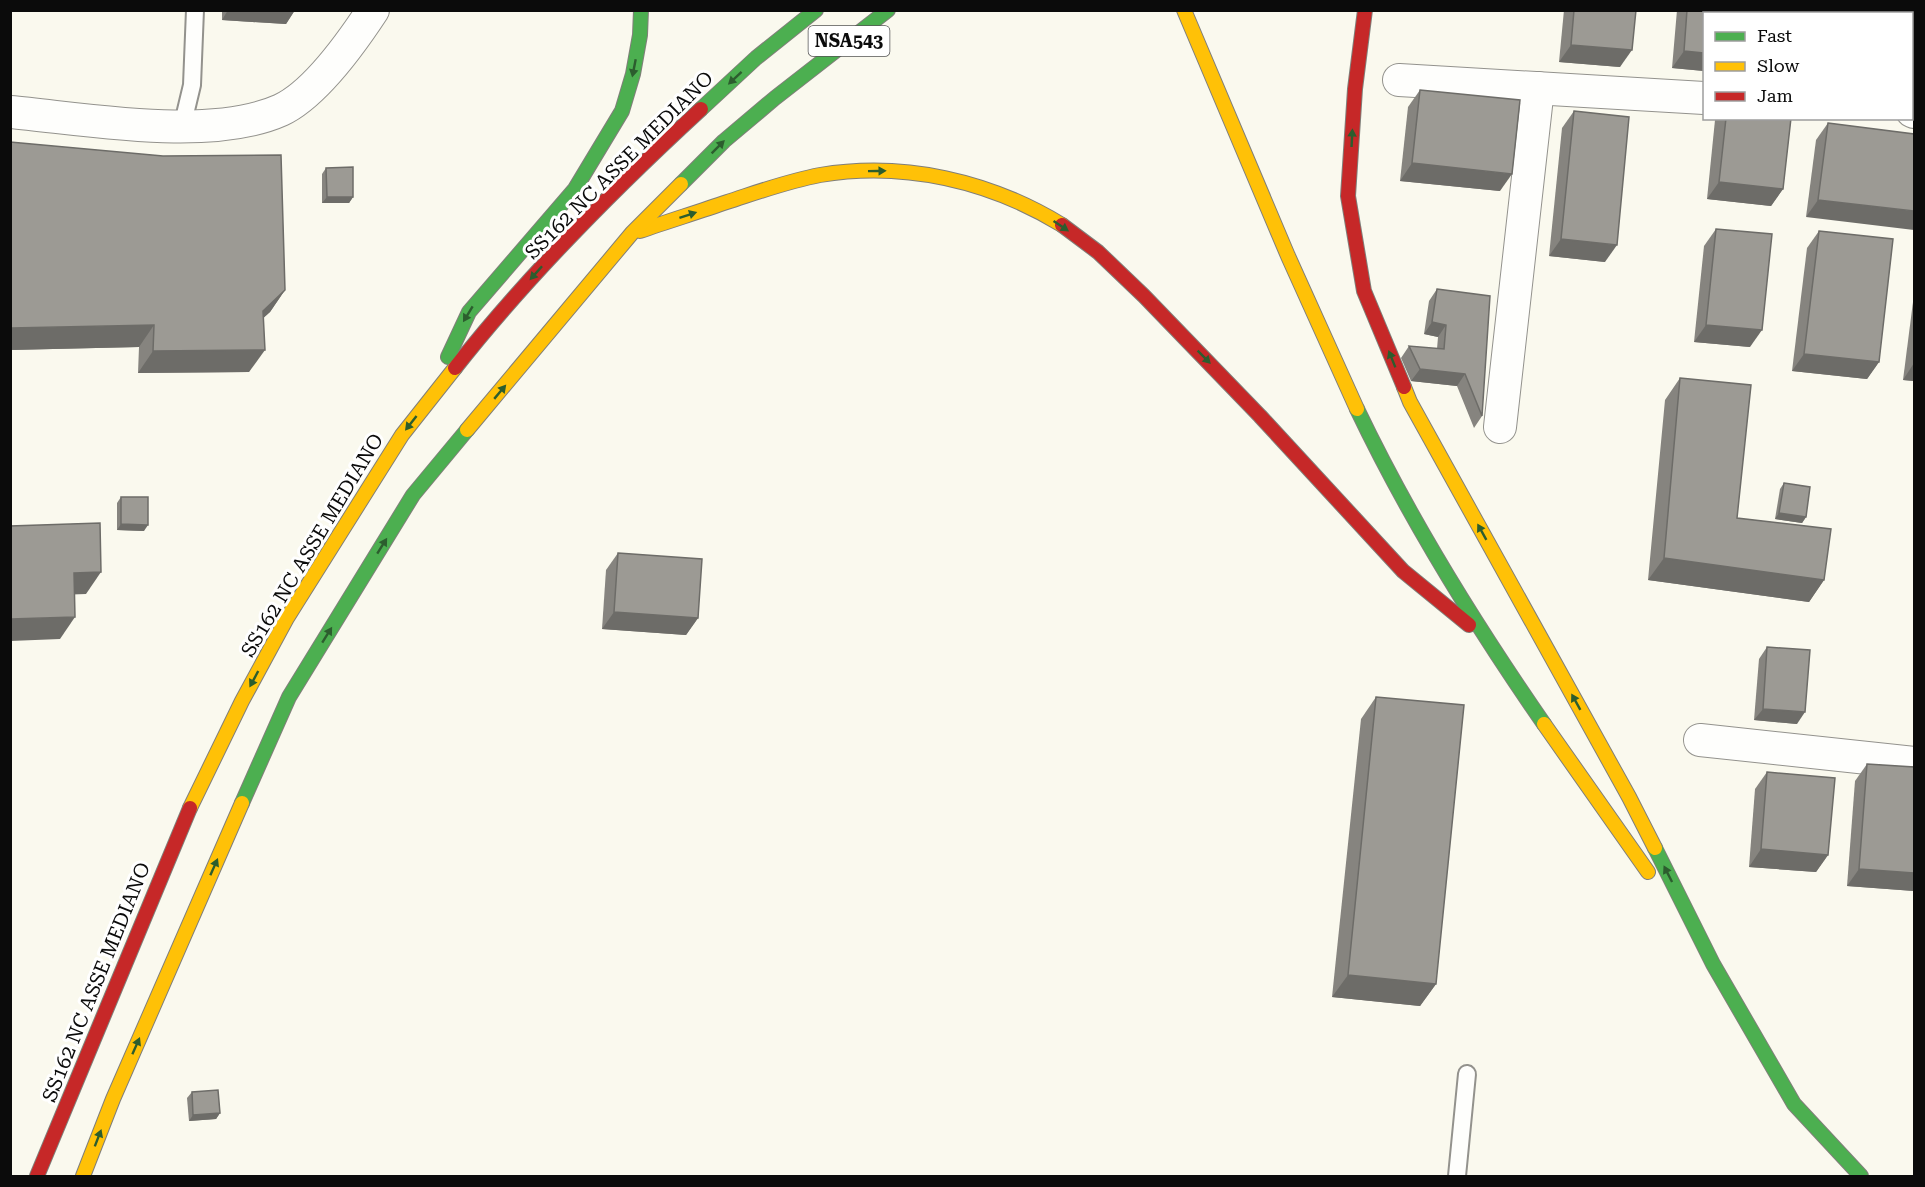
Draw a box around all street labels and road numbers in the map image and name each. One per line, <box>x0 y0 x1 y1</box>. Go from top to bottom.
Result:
road number: NSA543 <box>808 26 890 56</box>
street label: SS162 NC ASSE MEDIANO <box>520 66 718 264</box>
street label: SS162 NC ASSE MEDIANO <box>236 429 388 661</box>
street label: SS162 NC ASSE MEDIANO <box>37 859 155 1105</box>

